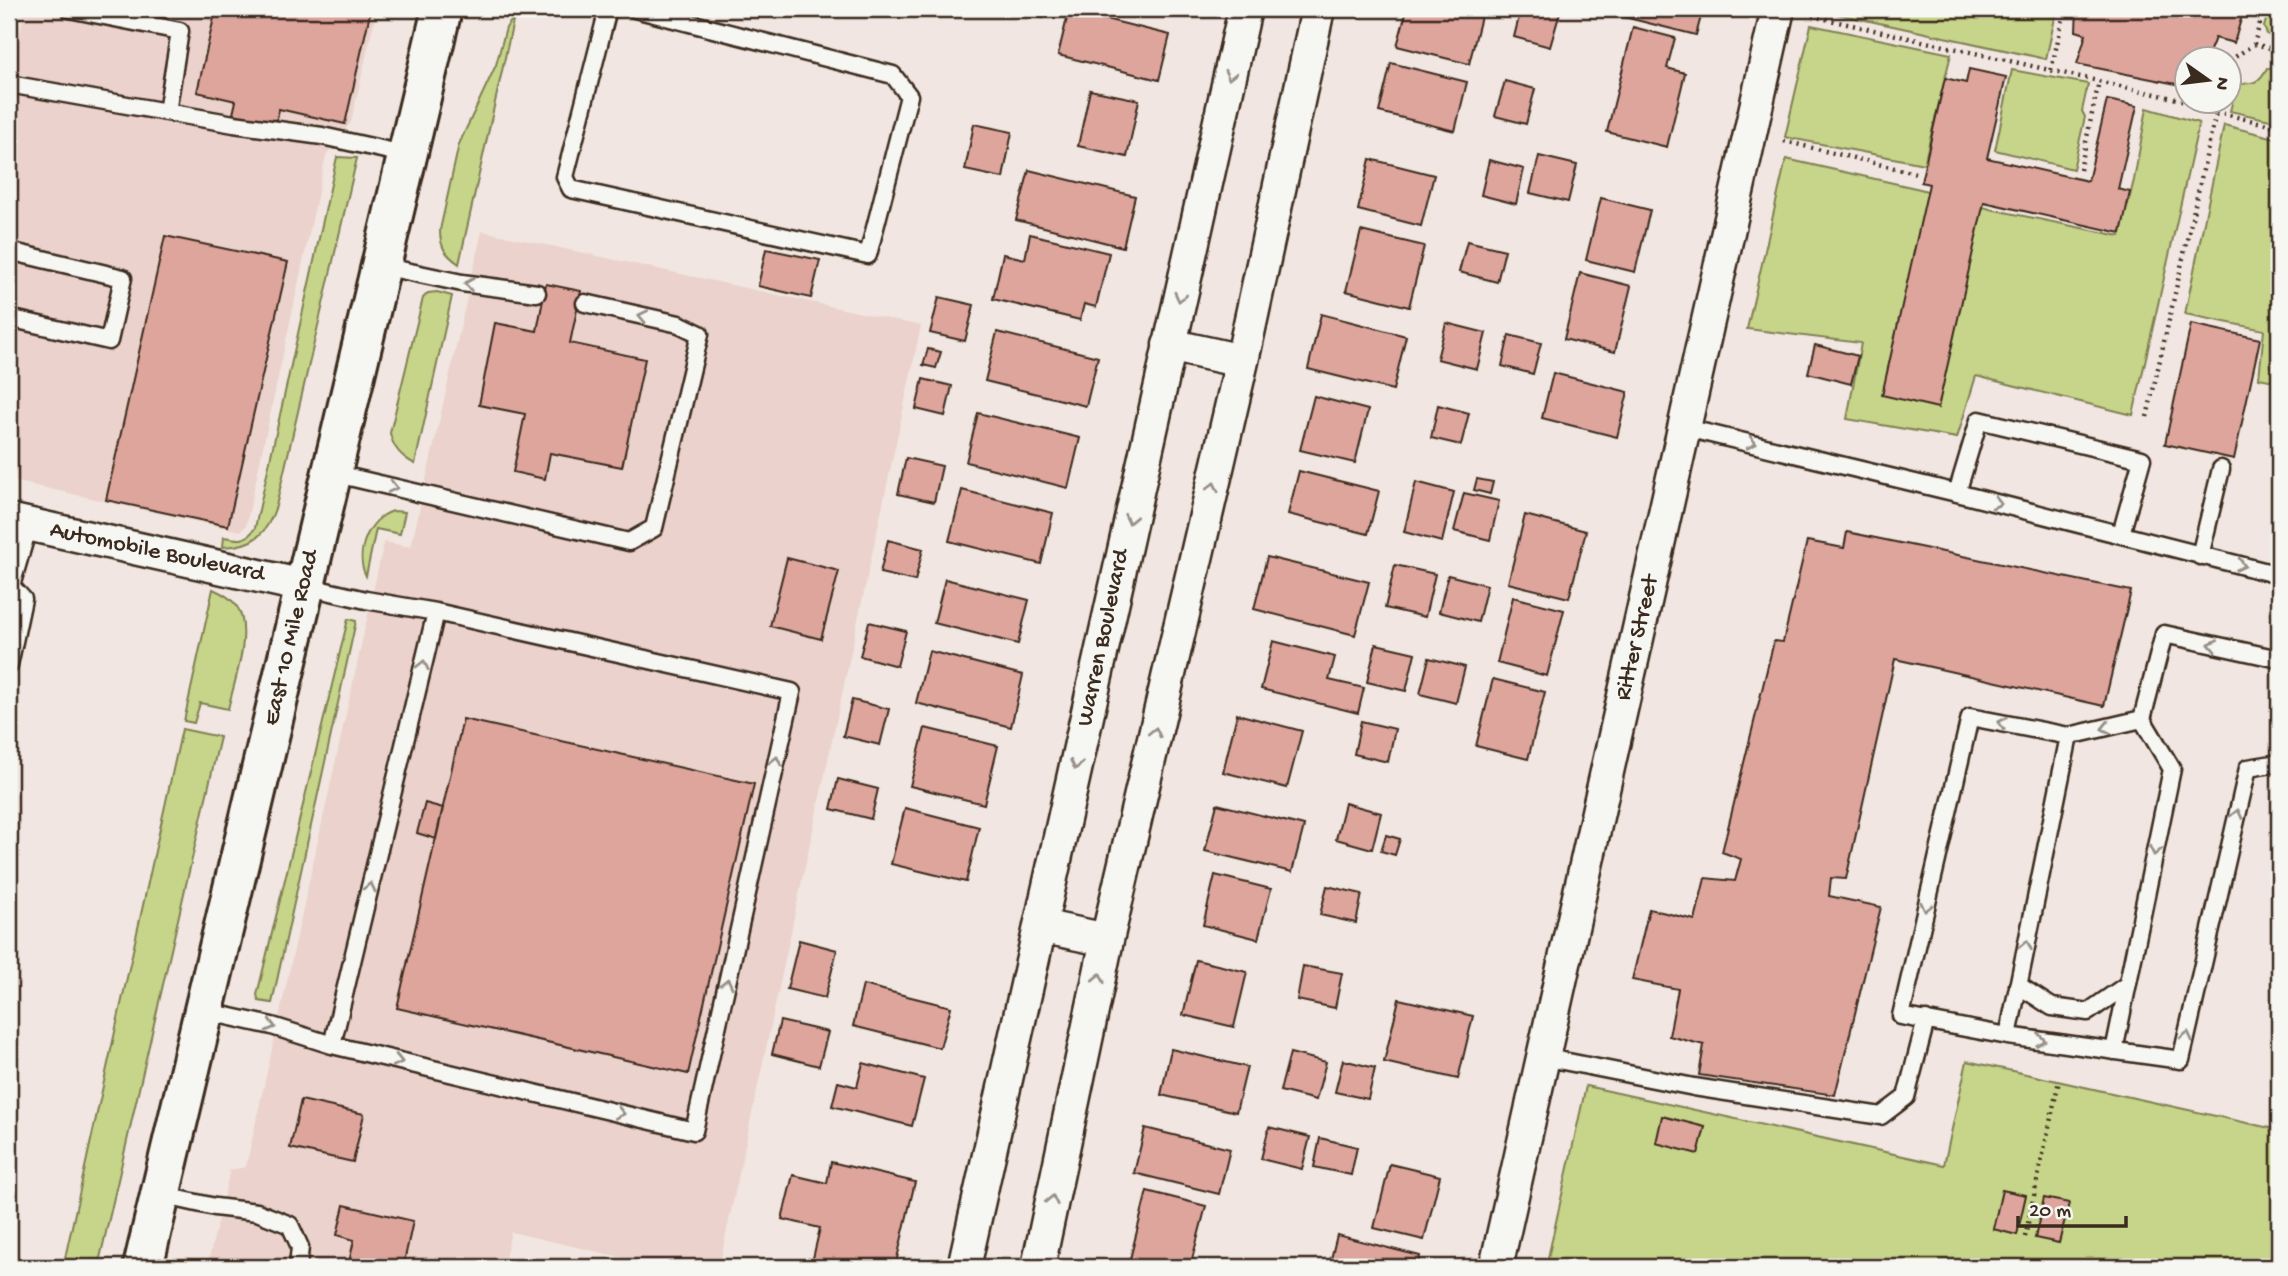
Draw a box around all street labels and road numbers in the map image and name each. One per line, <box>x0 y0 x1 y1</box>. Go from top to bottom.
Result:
street label: Automobile Boulevard <box>47 516 269 590</box>
street label: Warren Boulevard <box>1071 545 1137 729</box>
street label: East 10 Mile Road <box>258 546 327 729</box>
street label: Ritter Street <box>1609 570 1667 704</box>

